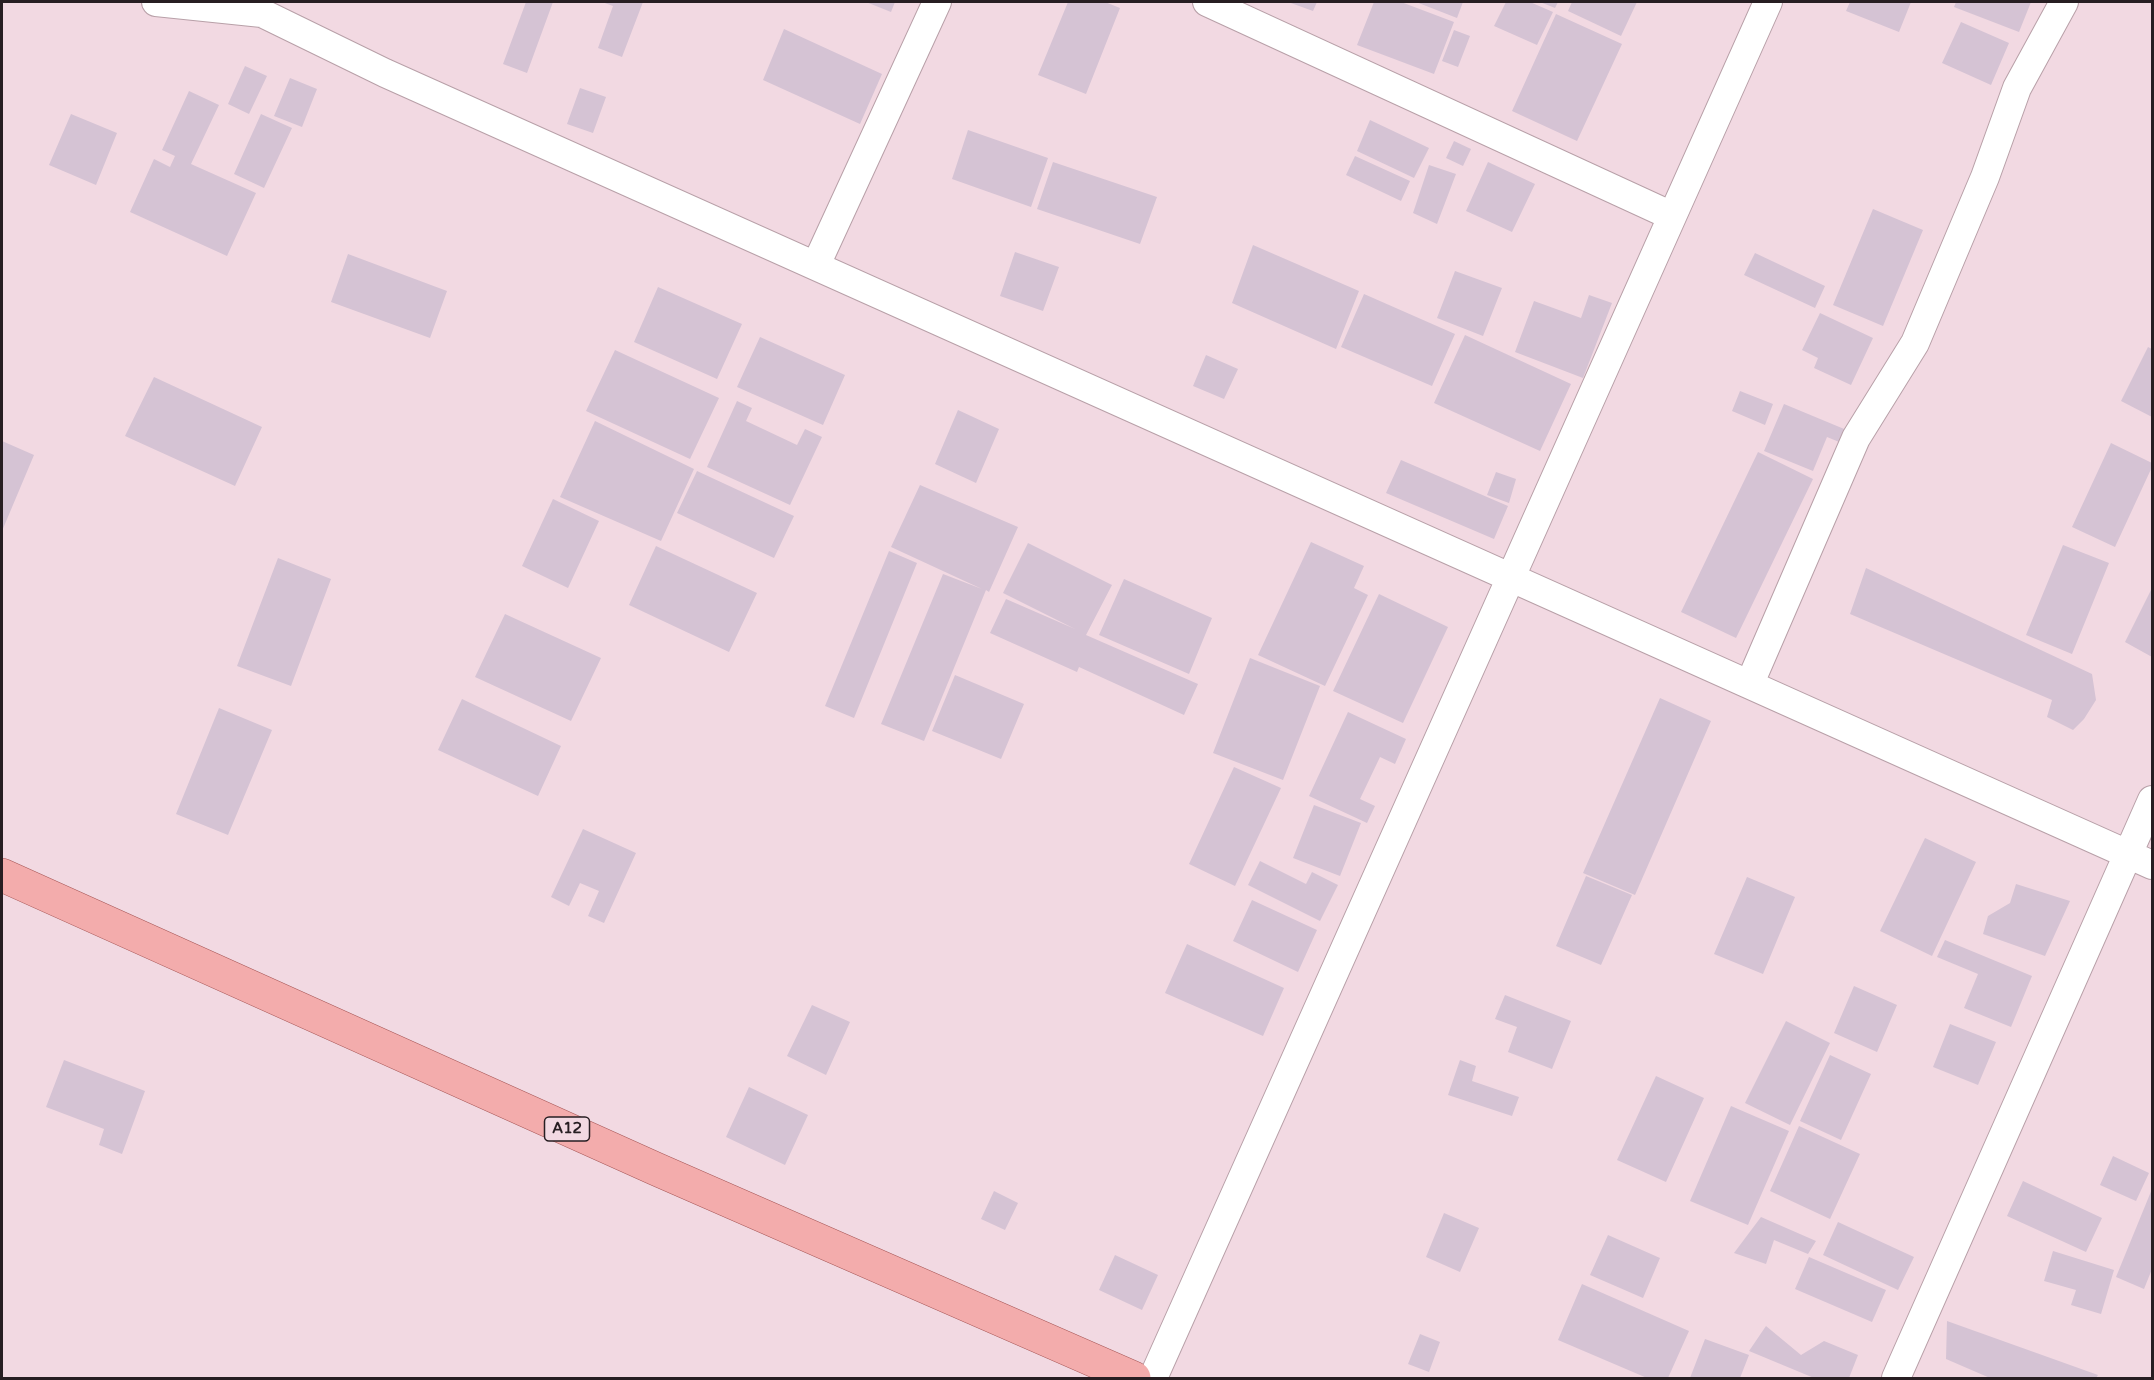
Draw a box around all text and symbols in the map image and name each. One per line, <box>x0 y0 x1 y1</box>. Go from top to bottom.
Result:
road number: A12 <box>544 1117 590 1141</box>

